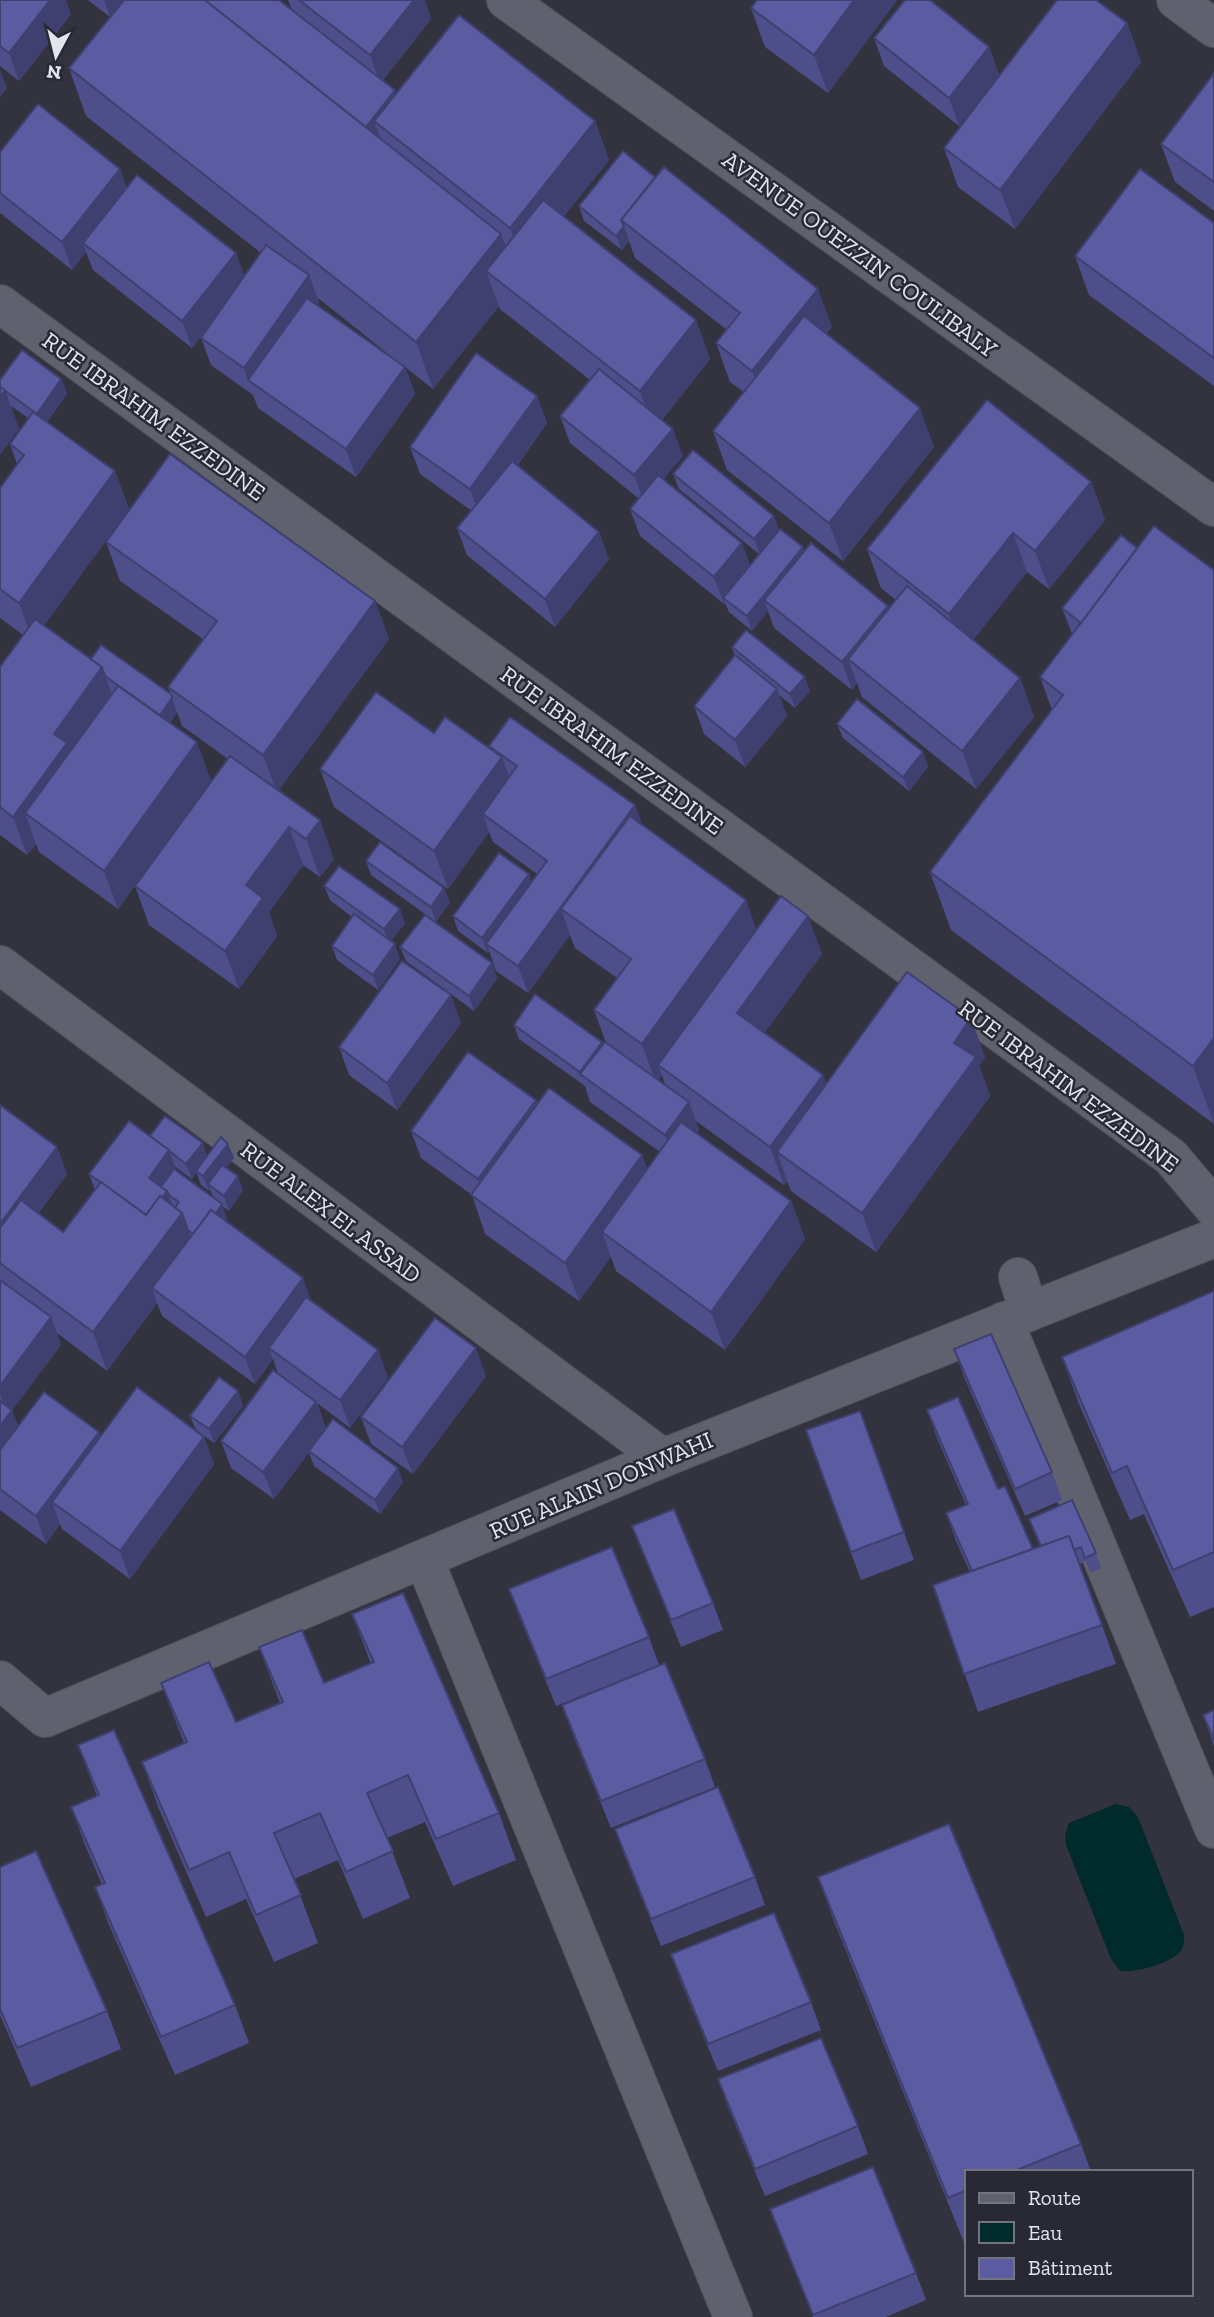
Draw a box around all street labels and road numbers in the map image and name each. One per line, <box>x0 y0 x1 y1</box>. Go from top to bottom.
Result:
street label: AVENUE OUEZZIN COULIBALY <box>717 145 1003 364</box>
street label: RUE IBRAHIM EZZEDINE <box>37 325 271 507</box>
street label: RUE IBRAHIM EZZEDINE <box>495 659 729 841</box>
street label: RUE IBRAHIM EZZEDINE <box>953 994 1185 1178</box>
street label: RUE ALEX EL ASSAD <box>235 1135 427 1289</box>
street label: RUE ALAIN DONWAHI <box>485 1425 717 1545</box>

